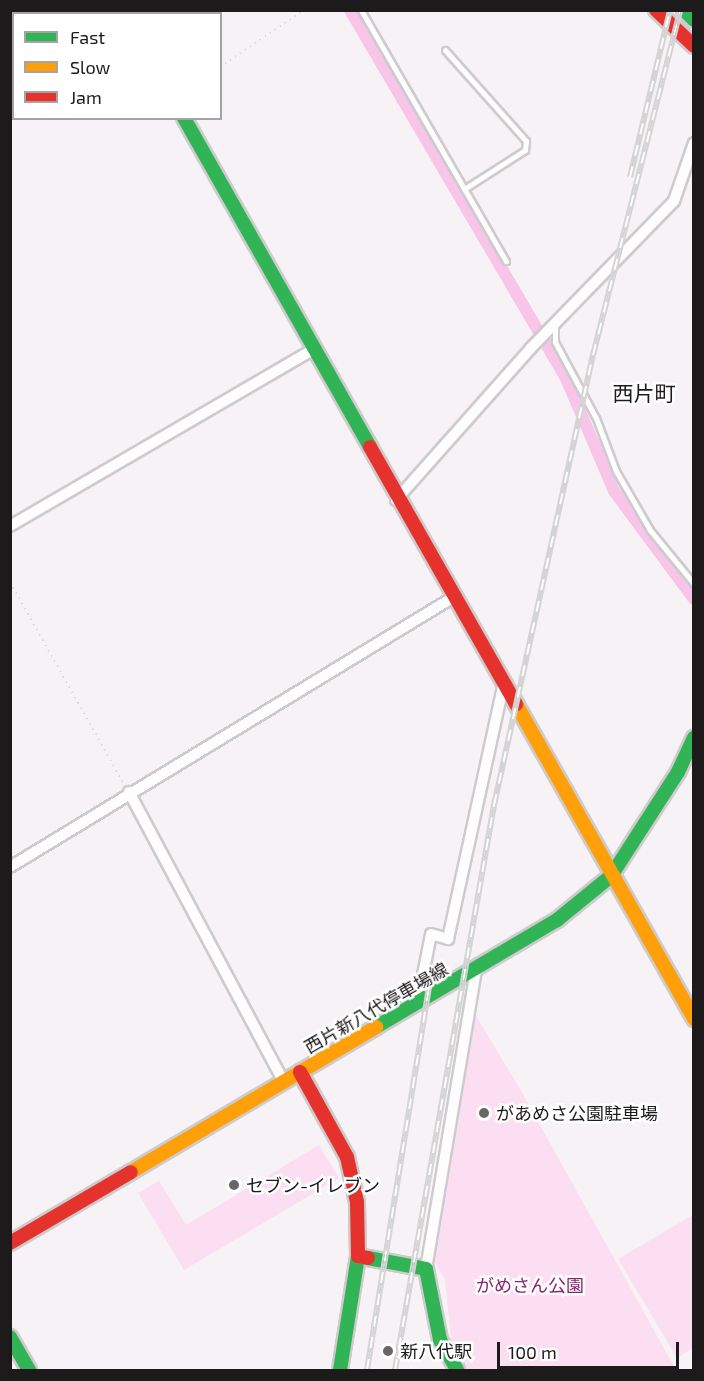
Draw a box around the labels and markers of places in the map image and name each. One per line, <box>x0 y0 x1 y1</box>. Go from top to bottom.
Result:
place label: があめさ公園駐車場 <box>496 1102 658 1124</box>
marker: があめさ公園駐車場 <box>477 1106 491 1120</box>
place label: セブン-イレブン <box>246 1174 380 1196</box>
marker: セブン-イレブン <box>227 1178 241 1192</box>
place label: 新八代駅 <box>400 1340 472 1362</box>
marker: 新八代駅 <box>381 1344 395 1358</box>

